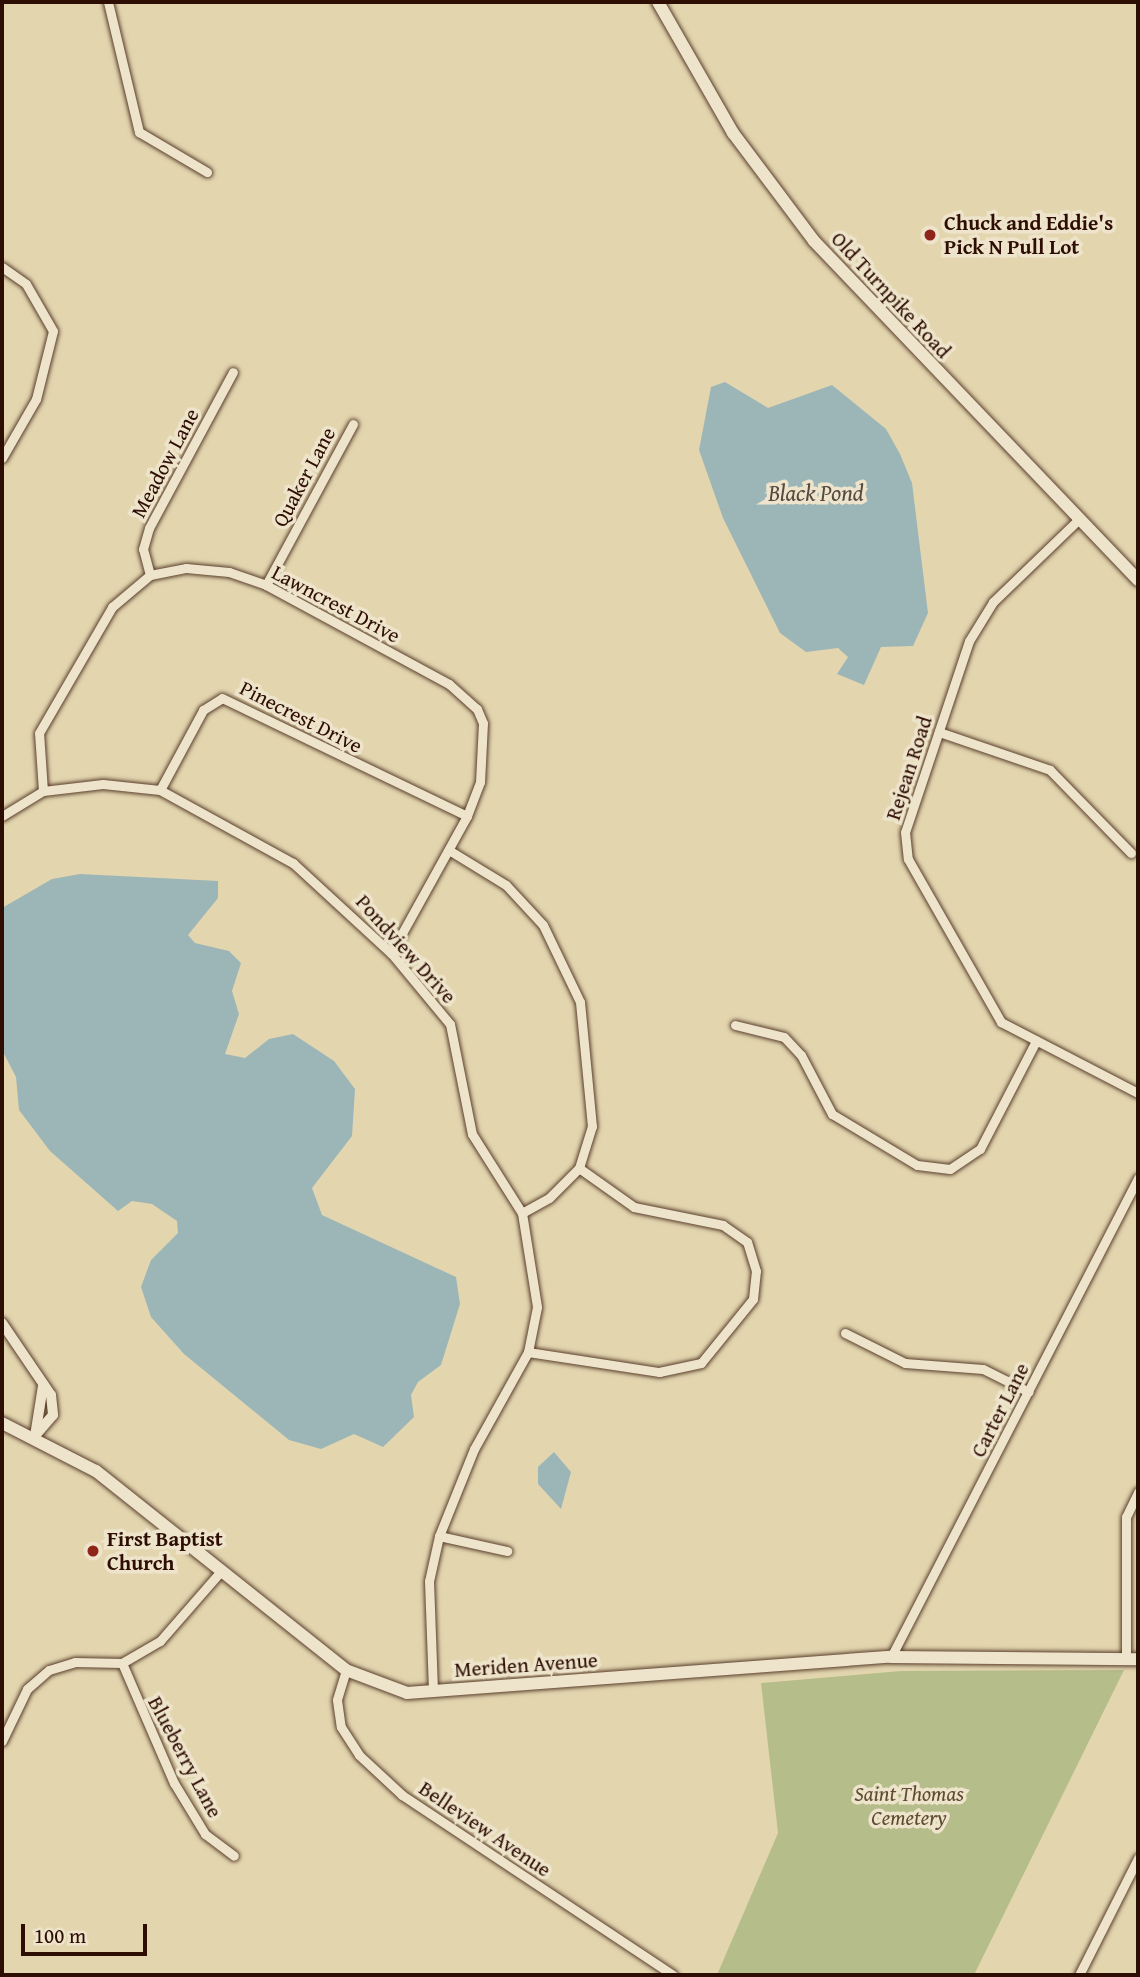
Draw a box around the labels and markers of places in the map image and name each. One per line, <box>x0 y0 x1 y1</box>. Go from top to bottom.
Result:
place label: Chuck and Eddie's Pick N Pull Lot <box>944 210 1113 260</box>
marker: Chuck and Eddie's Pick N Pull Lot <box>922 227 938 243</box>
place label: First Baptist Church <box>107 1526 223 1576</box>
marker: First Baptist Church <box>85 1543 101 1559</box>

